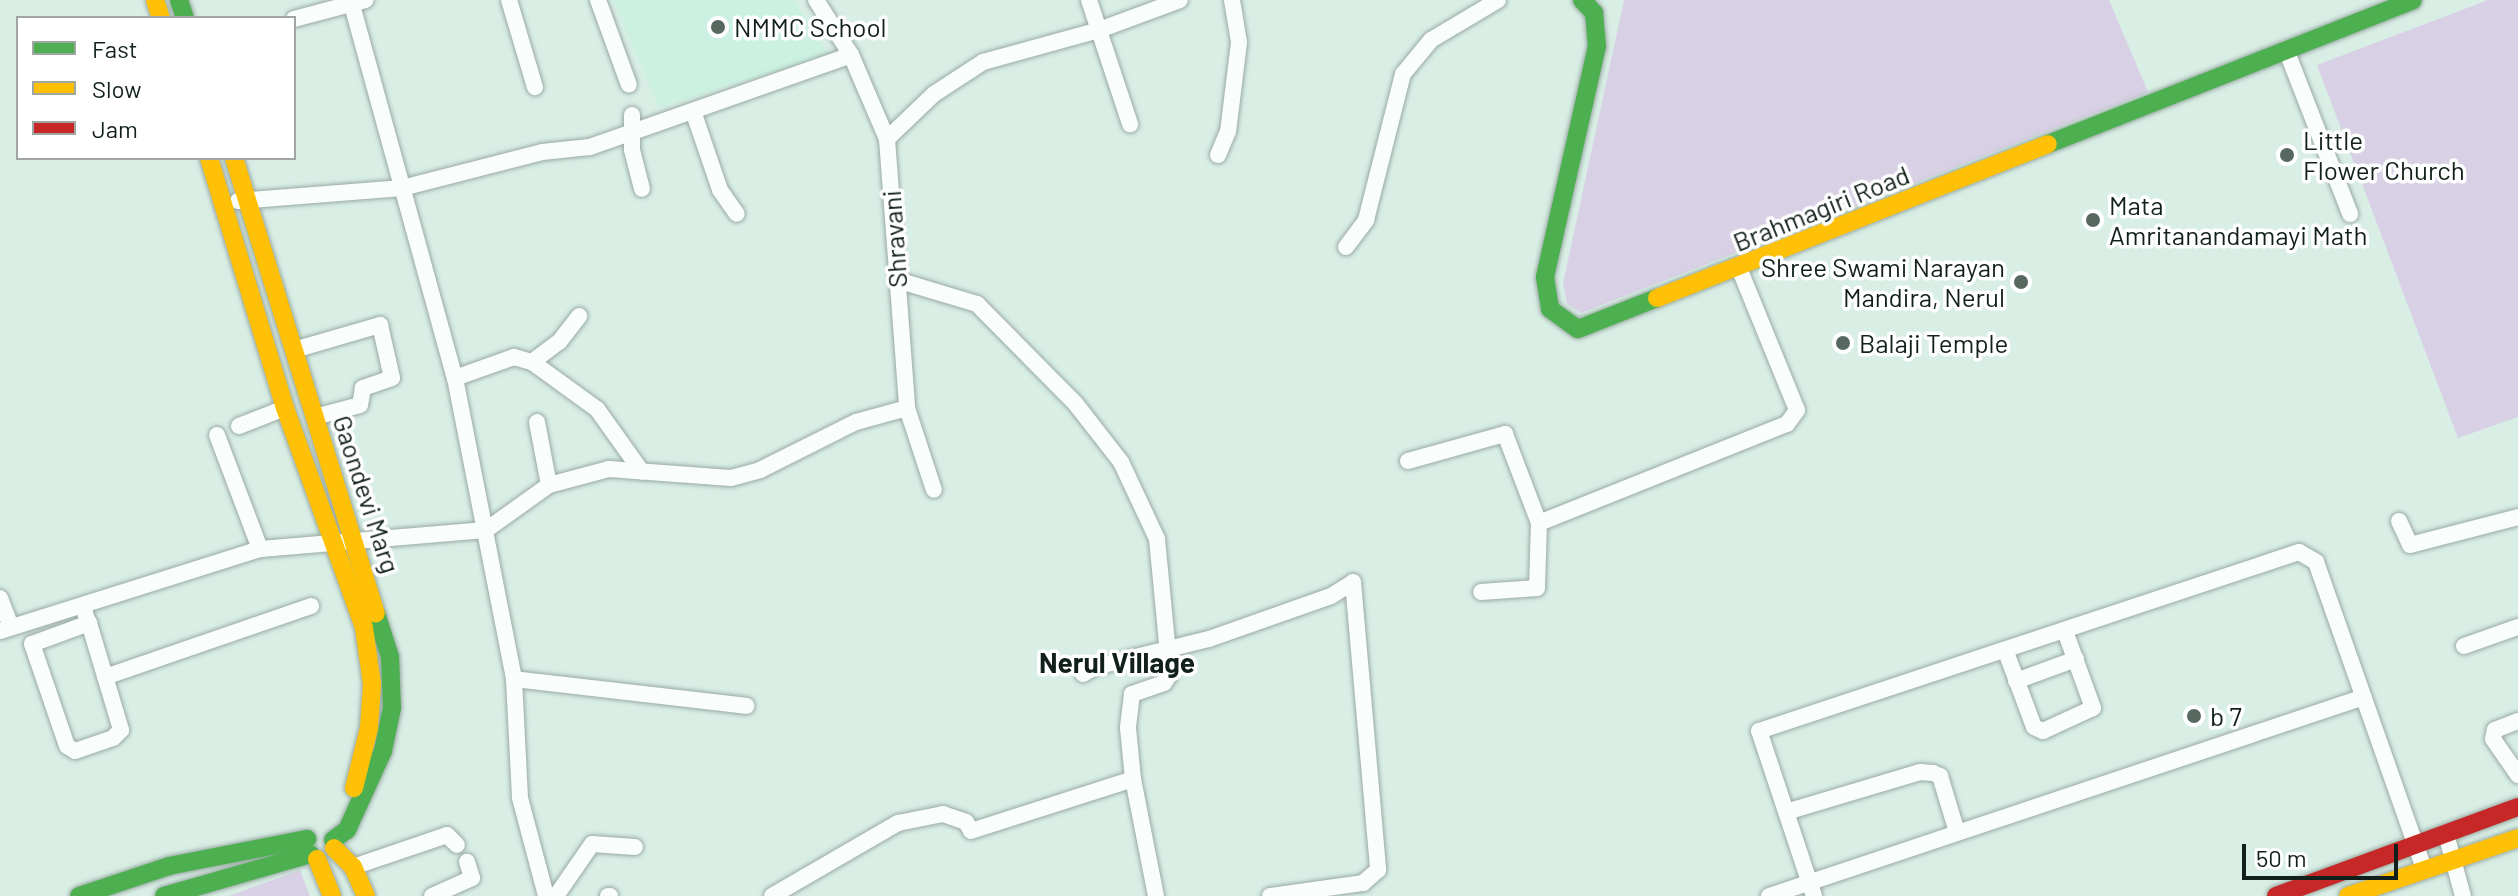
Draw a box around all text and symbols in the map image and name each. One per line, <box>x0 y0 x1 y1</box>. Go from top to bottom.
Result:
place label: NMMC School <box>734 11 887 43</box>
legend <box>16 16 296 160</box>
marker: NMMC School <box>709 18 727 36</box>
text: Fast <box>92 34 137 63</box>
text: Slow <box>92 74 141 103</box>
text: Jam <box>92 114 138 143</box>
place label: Little Flower Church <box>2303 124 2465 186</box>
marker: Little Flower Church <box>2278 146 2296 164</box>
street label: Brahmagiri Road <box>1728 158 1914 258</box>
street label: Shravani <box>875 189 913 289</box>
place label: Mata Amritanandamayi Math <box>2109 189 2367 250</box>
marker: Mata Amritanandamayi Math <box>2084 211 2102 229</box>
place label: Shree Swami Narayan Mandira, Nerul <box>1761 251 2005 312</box>
marker: Shree Swami Narayan Mandira, Nerul <box>2012 273 2030 291</box>
place label: Balaji Temple <box>1859 327 2008 359</box>
marker: Balaji Temple <box>1834 334 1852 352</box>
street label: Gaondevi Marg <box>327 411 407 577</box>
district label: Nerul Village <box>1039 645 1195 679</box>
place label: b 7 <box>2210 700 2242 732</box>
marker: b 7 <box>2185 707 2203 725</box>
scale bar <box>2246 828 2402 878</box>
text: 50 m <box>2256 843 2307 872</box>

